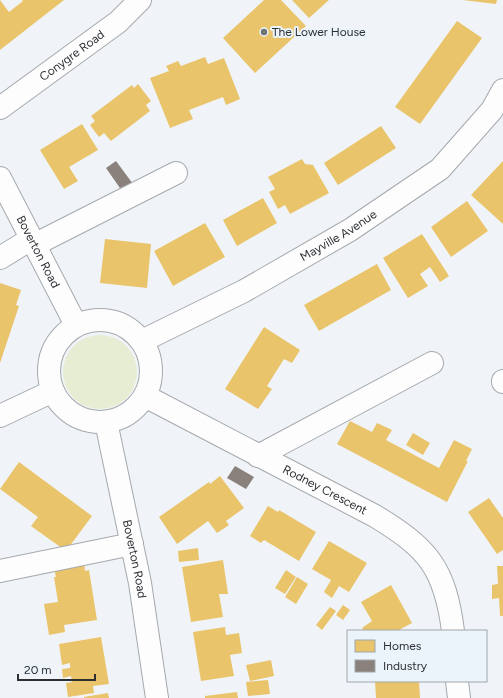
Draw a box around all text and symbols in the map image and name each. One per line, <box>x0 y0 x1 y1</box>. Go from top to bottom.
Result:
place label: The Lower House <box>272 25 366 39</box>
street label: Conygre Road <box>37 27 107 84</box>
marker: The Lower House <box>259 27 269 37</box>
street label: Mayville Avenue <box>298 207 380 264</box>
street label: Boverton Road <box>14 213 63 290</box>
street label: Rodney Crescent <box>280 462 370 518</box>
street label: Boverton Road <box>120 519 149 599</box>
legend <box>347 630 487 682</box>
text: Homes <box>383 639 422 653</box>
scale bar <box>18 656 95 682</box>
text: Industry <box>383 659 428 673</box>
text: 20 m <box>24 663 52 677</box>

